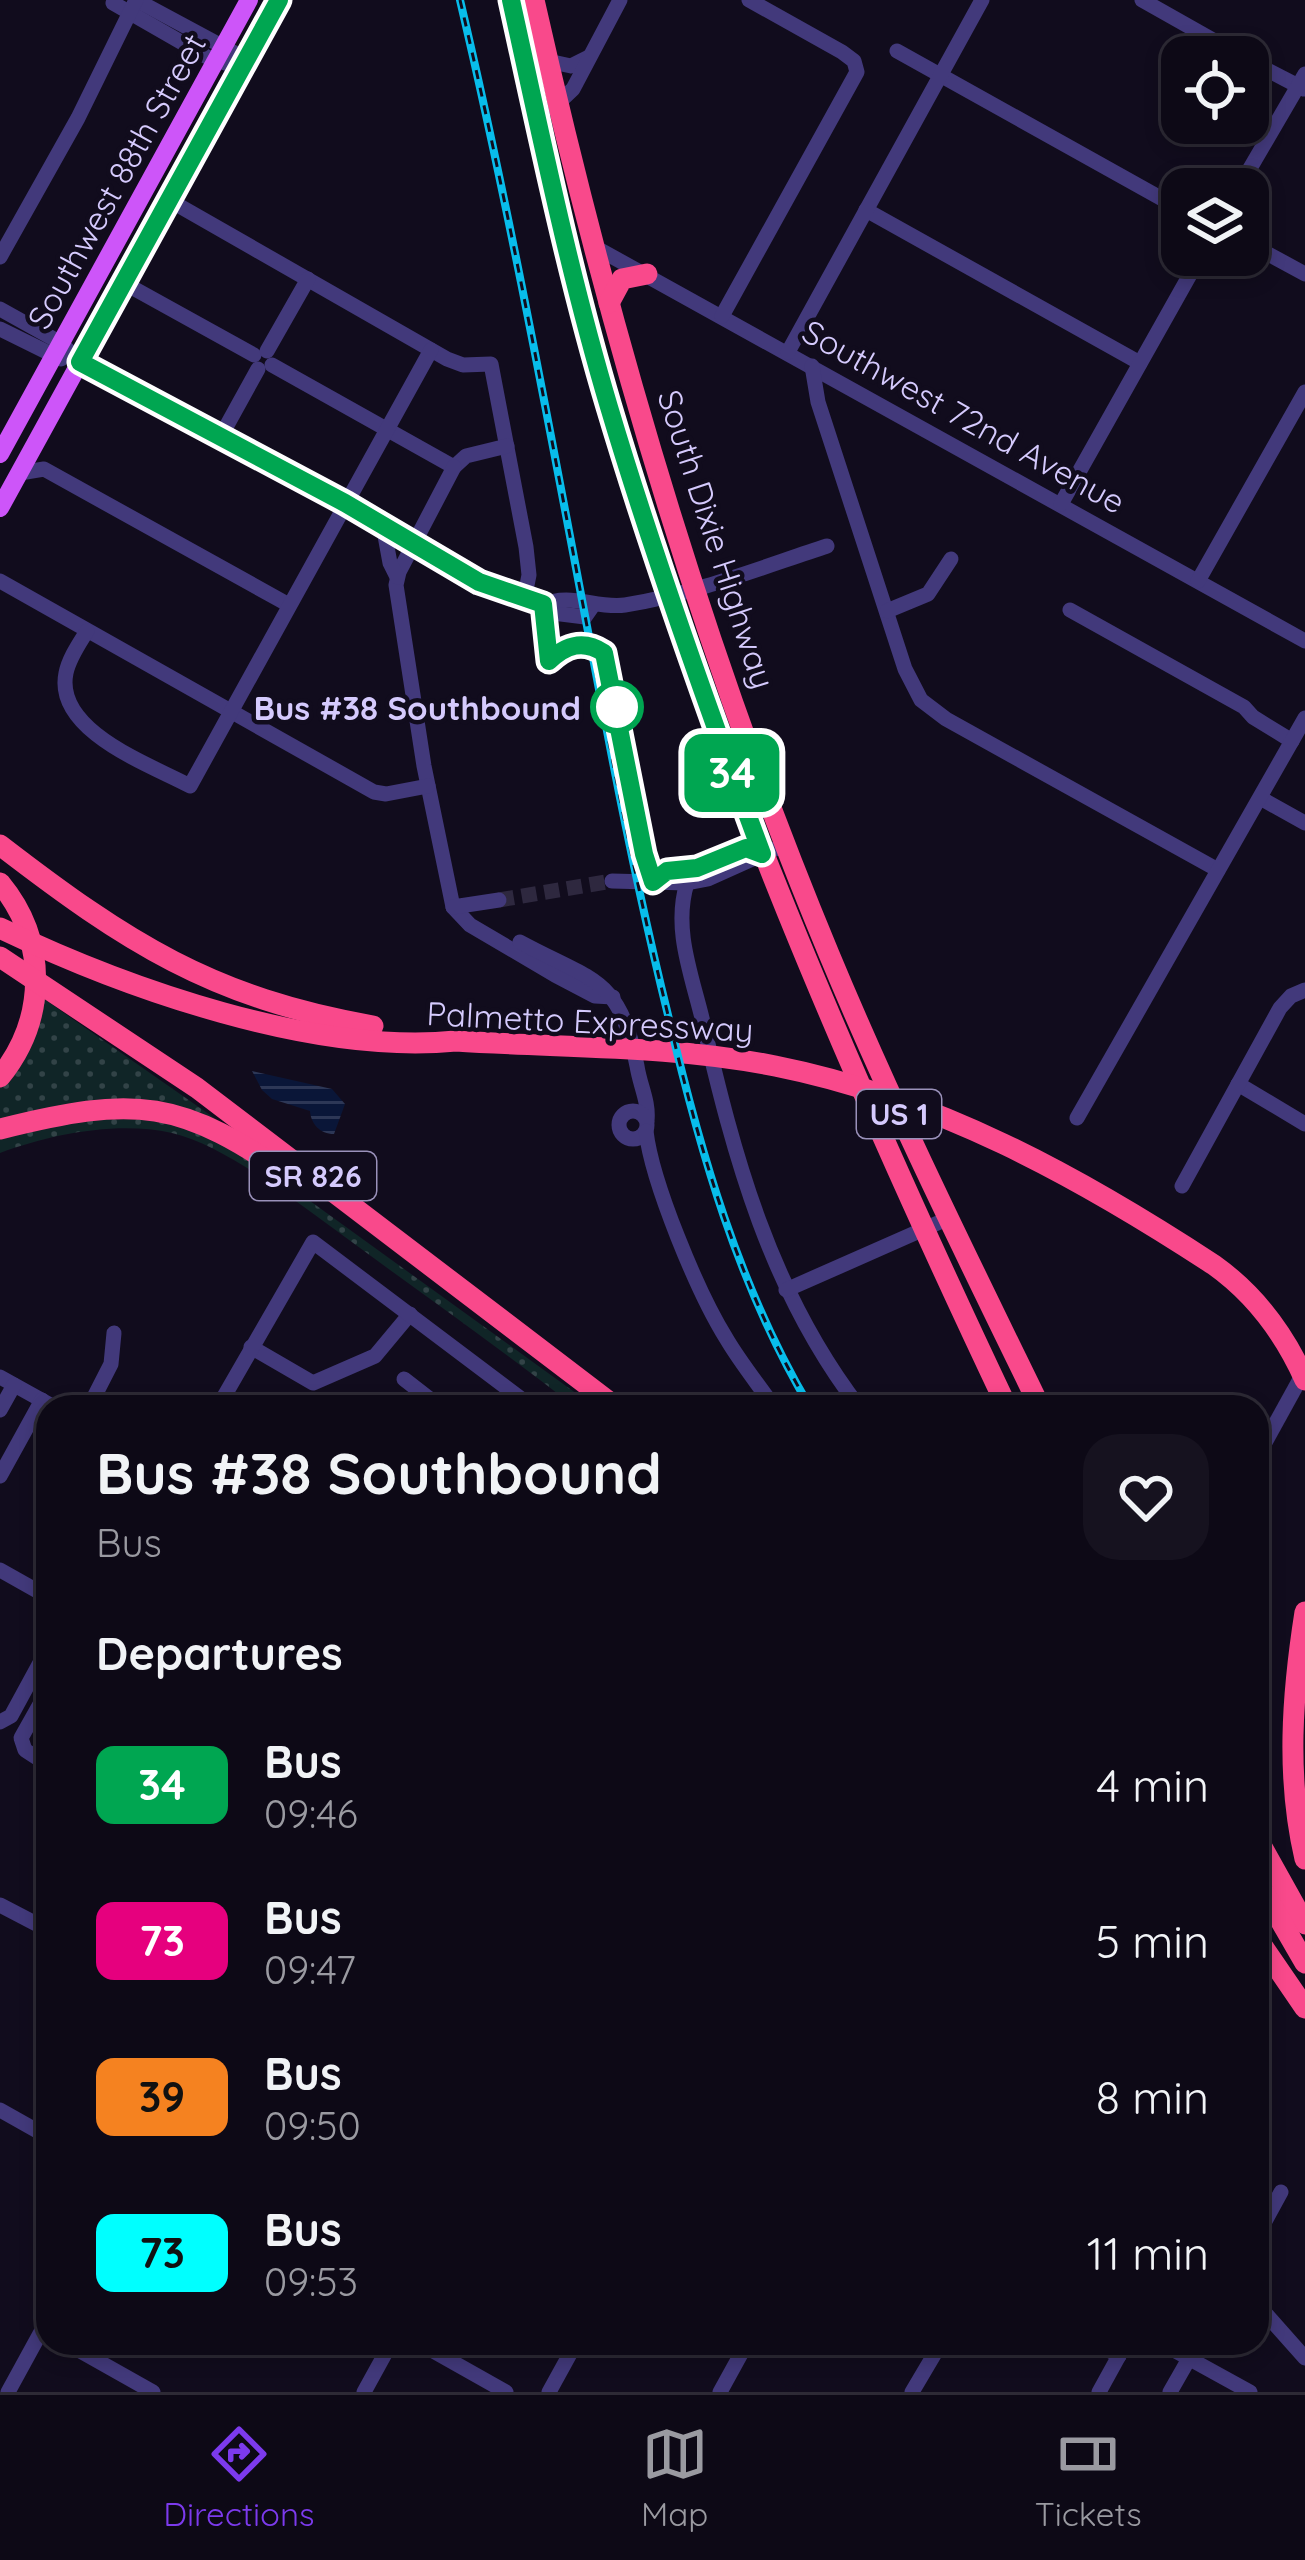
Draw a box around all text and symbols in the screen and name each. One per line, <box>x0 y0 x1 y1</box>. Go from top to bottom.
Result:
street label: Southwest 88th Street <box>18 26 214 336</box>
map controls <box>1161 36 1269 276</box>
button: locate <box>1161 36 1269 144</box>
button: layers <box>1161 168 1269 276</box>
street label: Southwest 72nd Avenue <box>796 310 1132 522</box>
street label: South Dixie Highway <box>649 385 785 693</box>
marker: Bus #38 Southbound <box>592 682 642 732</box>
place label: Bus #38 Southbound <box>253 687 581 728</box>
line badge: 34 <box>678 734 786 812</box>
text: 34 <box>708 746 756 799</box>
street label: Palmetto Expressway <box>426 992 754 1050</box>
road number: US 1 <box>857 1090 941 1138</box>
road number: SR 826 <box>250 1152 376 1200</box>
button: heart <box>1083 1434 1209 1560</box>
text: Bus #38 Southbound <box>96 1437 662 1508</box>
text: Bus <box>96 1518 162 1567</box>
text: Departures <box>96 1625 343 1681</box>
text: Bus <box>264 1733 342 1789</box>
text: 4 min <box>1096 1757 1209 1813</box>
text: 34 <box>138 1758 186 1811</box>
text: 09:46 <box>264 1789 358 1838</box>
text: Bus <box>264 1889 342 1945</box>
text: 5 min <box>1096 1913 1209 1969</box>
text: 73 <box>139 1914 185 1967</box>
text: 09:47 <box>264 1945 356 1994</box>
text: Bus <box>264 2045 342 2101</box>
text: 8 min <box>1096 2069 1209 2125</box>
text: 39 <box>139 2070 185 2123</box>
text: 09:50 <box>264 2101 361 2150</box>
text: Bus <box>264 2201 342 2257</box>
text: 11 min <box>1087 2225 1209 2281</box>
text: 73 <box>139 2226 185 2279</box>
text: 09:53 <box>264 2257 358 2306</box>
tab: Directions <box>163 2421 314 2534</box>
tab: Map <box>641 2421 708 2534</box>
tab: Tickets <box>1035 2421 1142 2534</box>

